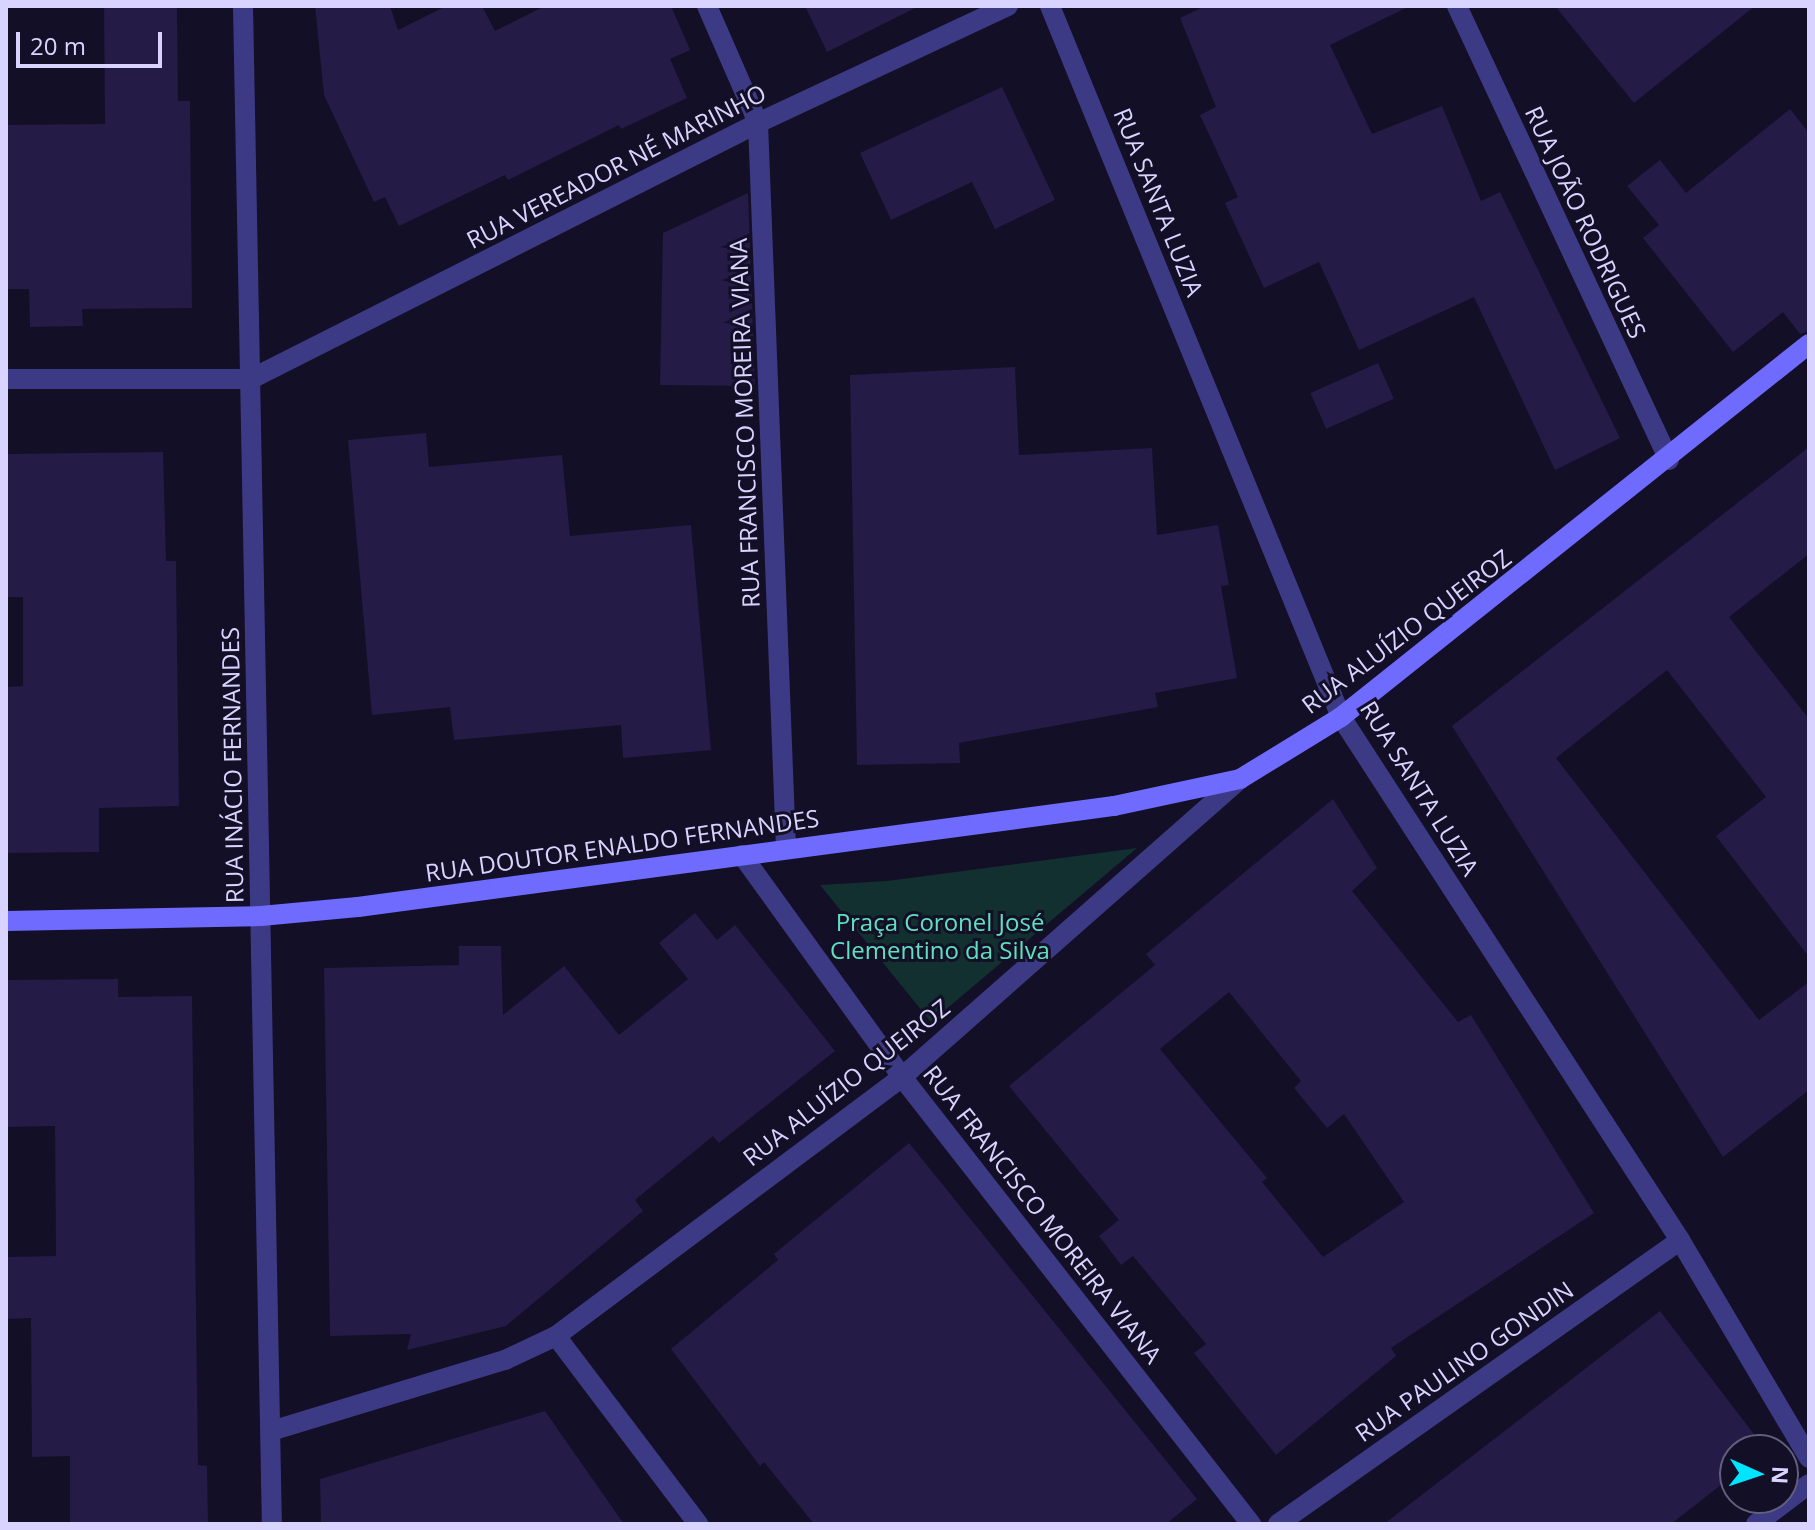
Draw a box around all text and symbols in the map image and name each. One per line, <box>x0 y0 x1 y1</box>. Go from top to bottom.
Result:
scale bar <box>20 16 166 66</box>
text: 20 m <box>30 29 86 62</box>
street label: RUA VEREADOR NÉ MARINHO <box>461 78 771 254</box>
street label: RUA JOÃO RODRIGUES <box>1520 101 1652 343</box>
street label: RUA SANTA LUZIA <box>1108 104 1210 300</box>
street label: RUA FRANCISCO MOREIRA VIANA <box>723 238 765 608</box>
street label: RUA ALUÍZIO QUEIROZ <box>1296 543 1516 719</box>
street label: RUA INÁCIO FERNANDES <box>215 627 249 903</box>
street label: RUA SANTA LUZIA <box>1355 695 1485 881</box>
street label: RUA DOUTOR ENALDO FERNANDES <box>423 803 821 887</box>
park label: Praça Coronel José Clementino da Silva <box>830 908 1050 964</box>
street label: RUA ALUÍZIO QUEIROZ <box>737 992 955 1172</box>
street label: RUA FRANCISCO MOREIRA VIANA <box>918 1059 1168 1369</box>
street label: RUA PAULINO GONDIN <box>1349 1275 1579 1447</box>
north arrow <box>1719 1434 1799 1514</box>
text: N <box>1766 1465 1796 1485</box>

